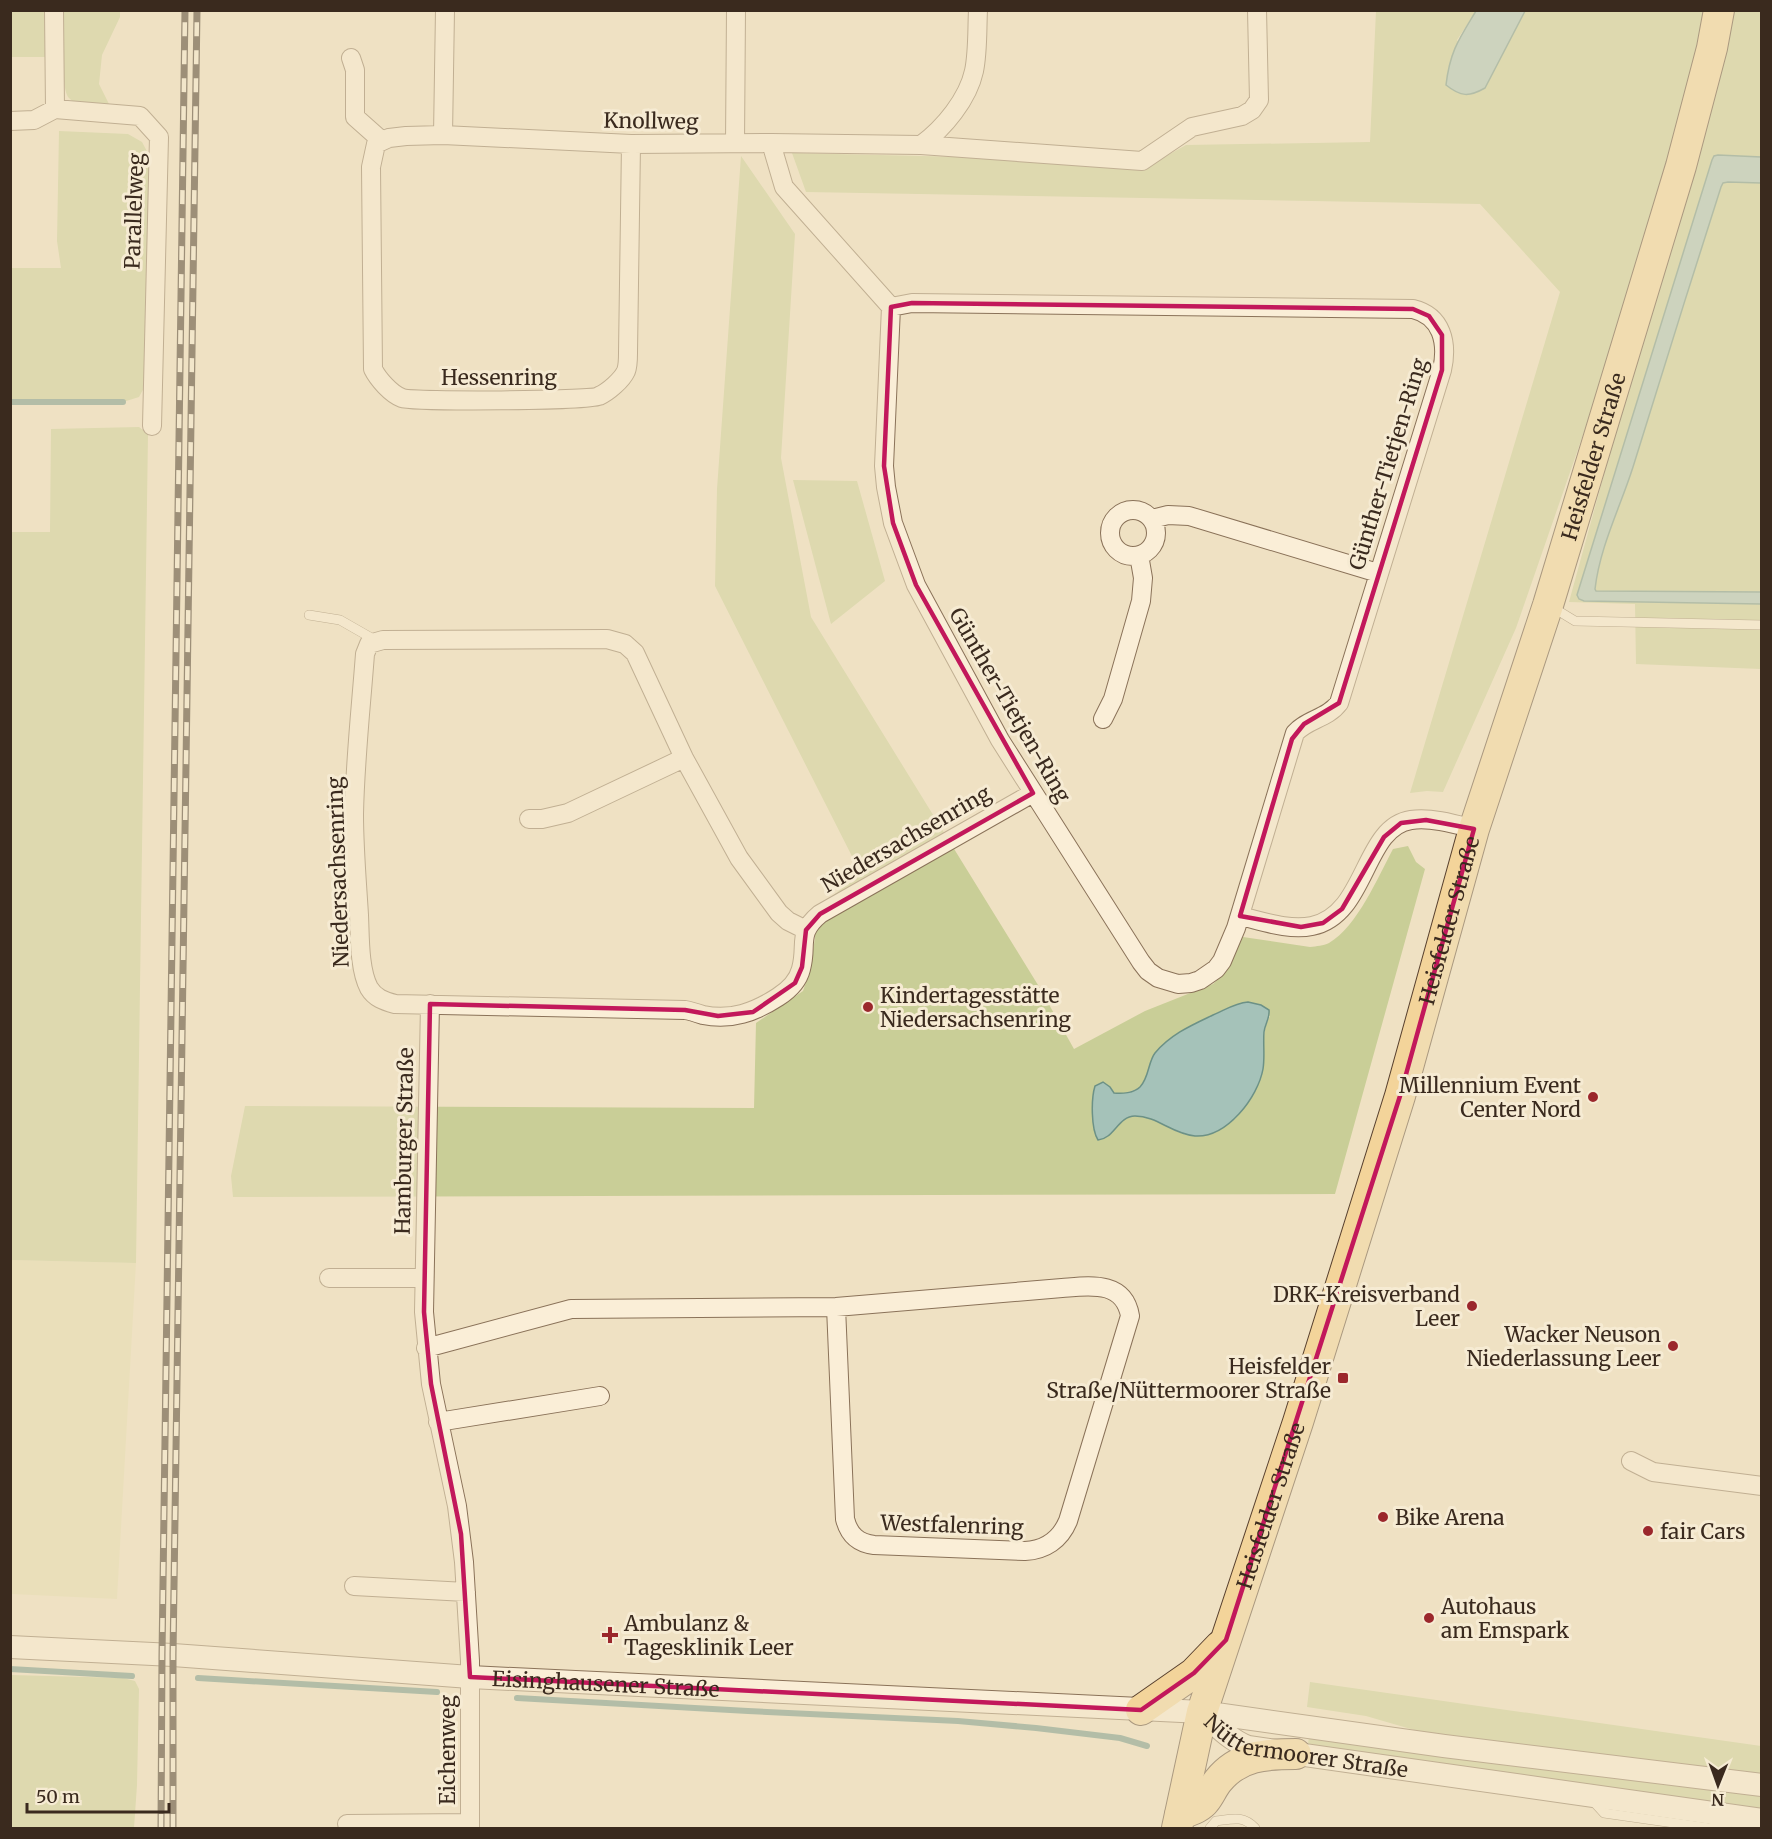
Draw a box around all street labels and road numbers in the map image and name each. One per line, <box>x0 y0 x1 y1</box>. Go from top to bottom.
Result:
street label: Knollweg <box>603 107 699 135</box>
street label: Parallelweg <box>118 152 150 270</box>
street label: Günther-Tietjen-Ring <box>1343 354 1433 573</box>
street label: Hessenring <box>441 364 557 391</box>
street label: Heisfelder Straße <box>1555 369 1631 543</box>
street label: Günther-Tietjen-Ring <box>943 603 1077 807</box>
street label: Niedersachsenring <box>321 776 355 968</box>
street label: Niedersachsenring <box>817 779 996 898</box>
street label: Heisfelder Straße <box>1412 833 1485 1008</box>
street label: Hamburger Straße <box>389 1047 419 1235</box>
street label: Heisfelder Straße <box>1230 1419 1310 1592</box>
street label: Westfalenring <box>879 1509 1024 1541</box>
street label: Eisinghausener Straße <box>491 1665 720 1702</box>
street label: Eichenweg <box>434 1695 461 1805</box>
street label: Nüttermoorer Straße <box>1199 1708 1410 1783</box>

